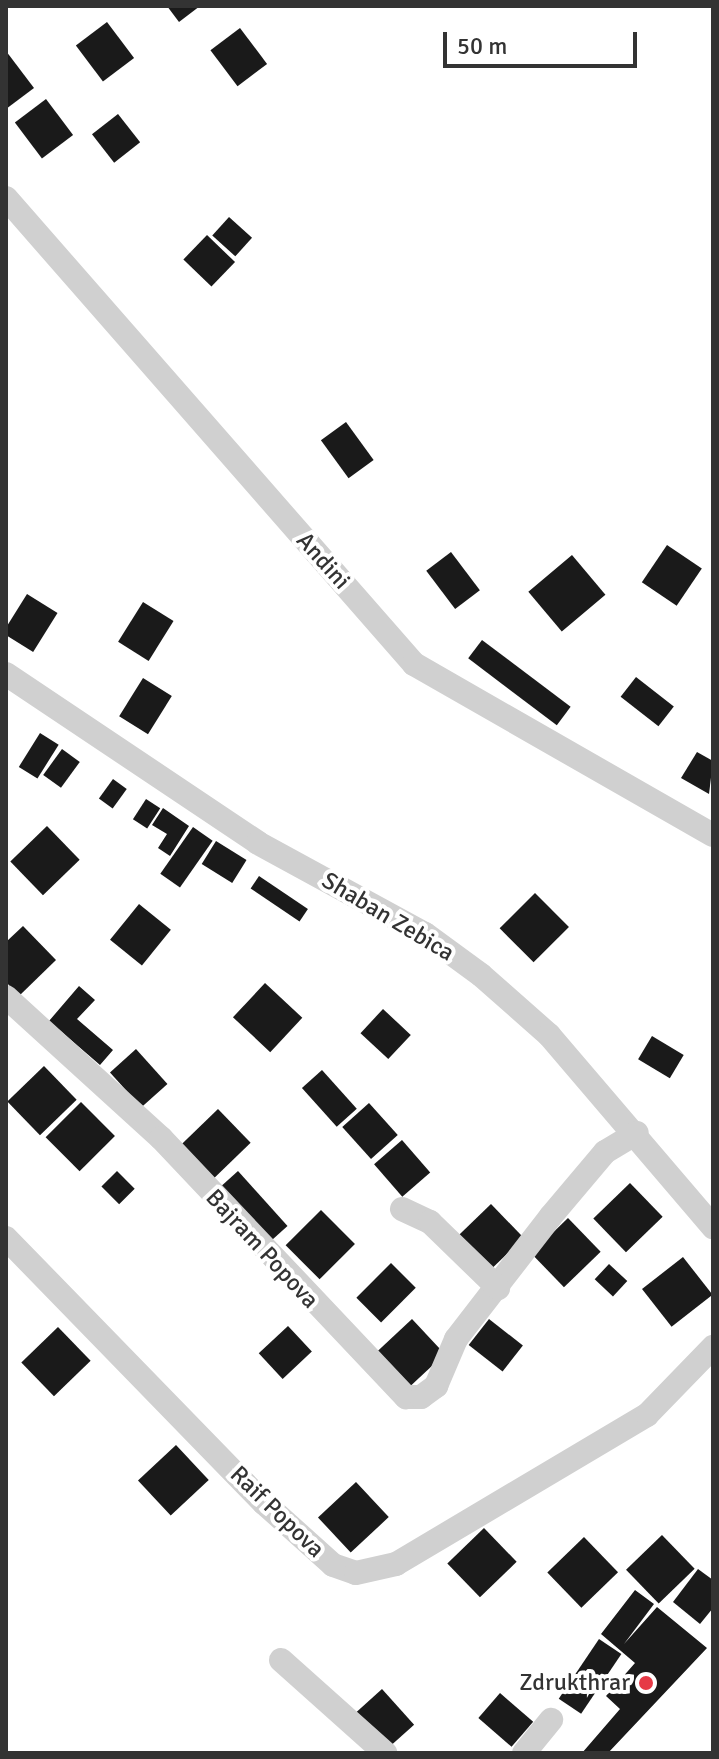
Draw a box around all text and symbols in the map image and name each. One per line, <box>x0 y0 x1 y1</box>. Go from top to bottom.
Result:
scale bar <box>447 16 641 66</box>
text: 50 m <box>457 31 507 61</box>
street label: Andini <box>290 527 356 595</box>
street label: Shaban Zebica <box>317 866 459 968</box>
street label: Bajram Popova <box>200 1184 324 1314</box>
street label: Raif Popova <box>224 1460 330 1564</box>
place label: Zdrukthrar <box>519 1669 630 1697</box>
marker: Zdrukthrar <box>637 1674 655 1692</box>

